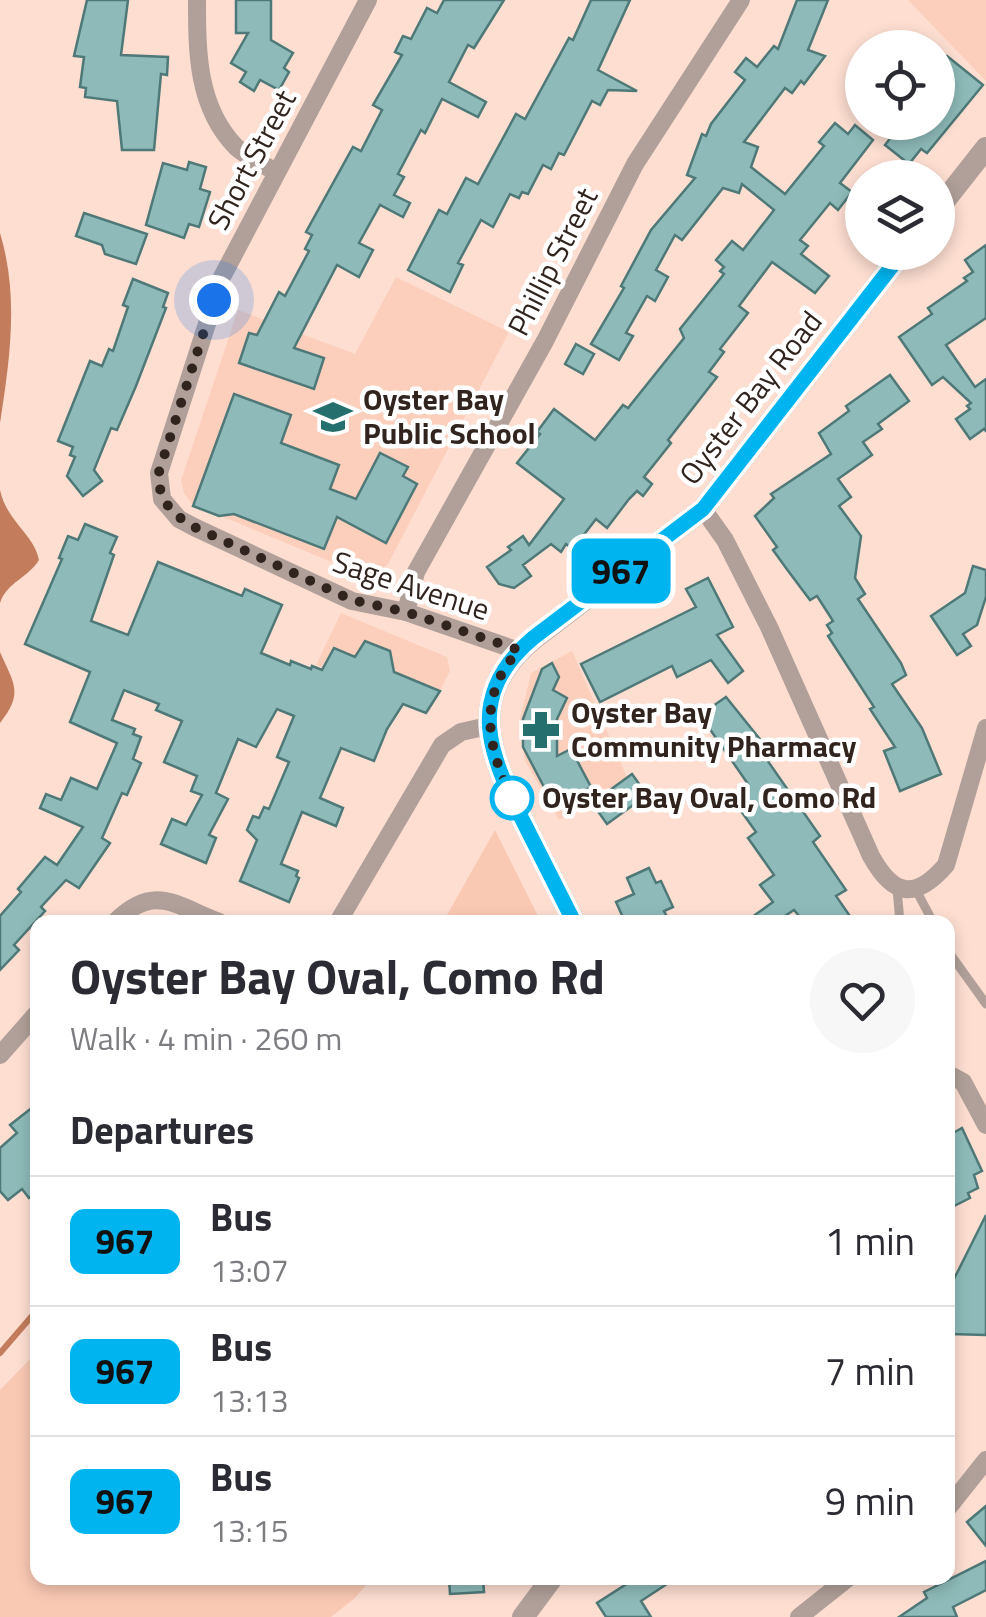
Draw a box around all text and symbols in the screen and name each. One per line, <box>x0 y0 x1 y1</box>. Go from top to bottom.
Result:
map controls <box>845 30 955 270</box>
button: locate <box>845 30 955 140</box>
street label: Short Street <box>195 81 308 238</box>
button: layers <box>845 160 955 270</box>
street label: Phillip Street <box>495 179 609 344</box>
your location <box>189 275 239 325</box>
street label: Oyster Bay Road <box>667 300 833 494</box>
place label: Oyster Bay Public School <box>363 376 536 456</box>
school or university icon: Oyster Bay Public School <box>312 396 354 438</box>
street label: Sage Avenue <box>327 538 496 632</box>
line badge: 967 <box>564 538 678 604</box>
text: 967 <box>592 544 650 598</box>
place label: Oyster Bay Community Pharmacy <box>571 689 856 769</box>
pharmacy icon: Oyster Bay Community Pharmacy <box>520 709 562 751</box>
place label: Oyster Bay Oval, Como Rd <box>542 774 876 820</box>
marker: Oyster Bay Oval, Como Rd <box>491 777 533 819</box>
text: Oyster Bay Oval, Como Rd <box>70 940 605 1013</box>
button: heart <box>810 948 915 1053</box>
text: Walk · 4 min · 260 m <box>70 1014 342 1062</box>
text: Departures <box>70 1101 254 1159</box>
text: Bus <box>210 1188 272 1246</box>
text: 1 min <box>825 1212 915 1270</box>
text: 967 <box>96 1214 154 1268</box>
text: 13:07 <box>210 1246 289 1294</box>
text: Bus <box>210 1318 272 1376</box>
text: 7 min <box>825 1342 915 1400</box>
text: 967 <box>96 1344 154 1398</box>
text: 13:13 <box>210 1376 289 1424</box>
text: Bus <box>210 1448 272 1506</box>
text: 9 min <box>825 1472 915 1530</box>
text: 967 <box>96 1474 154 1528</box>
text: 13:15 <box>210 1506 289 1554</box>

